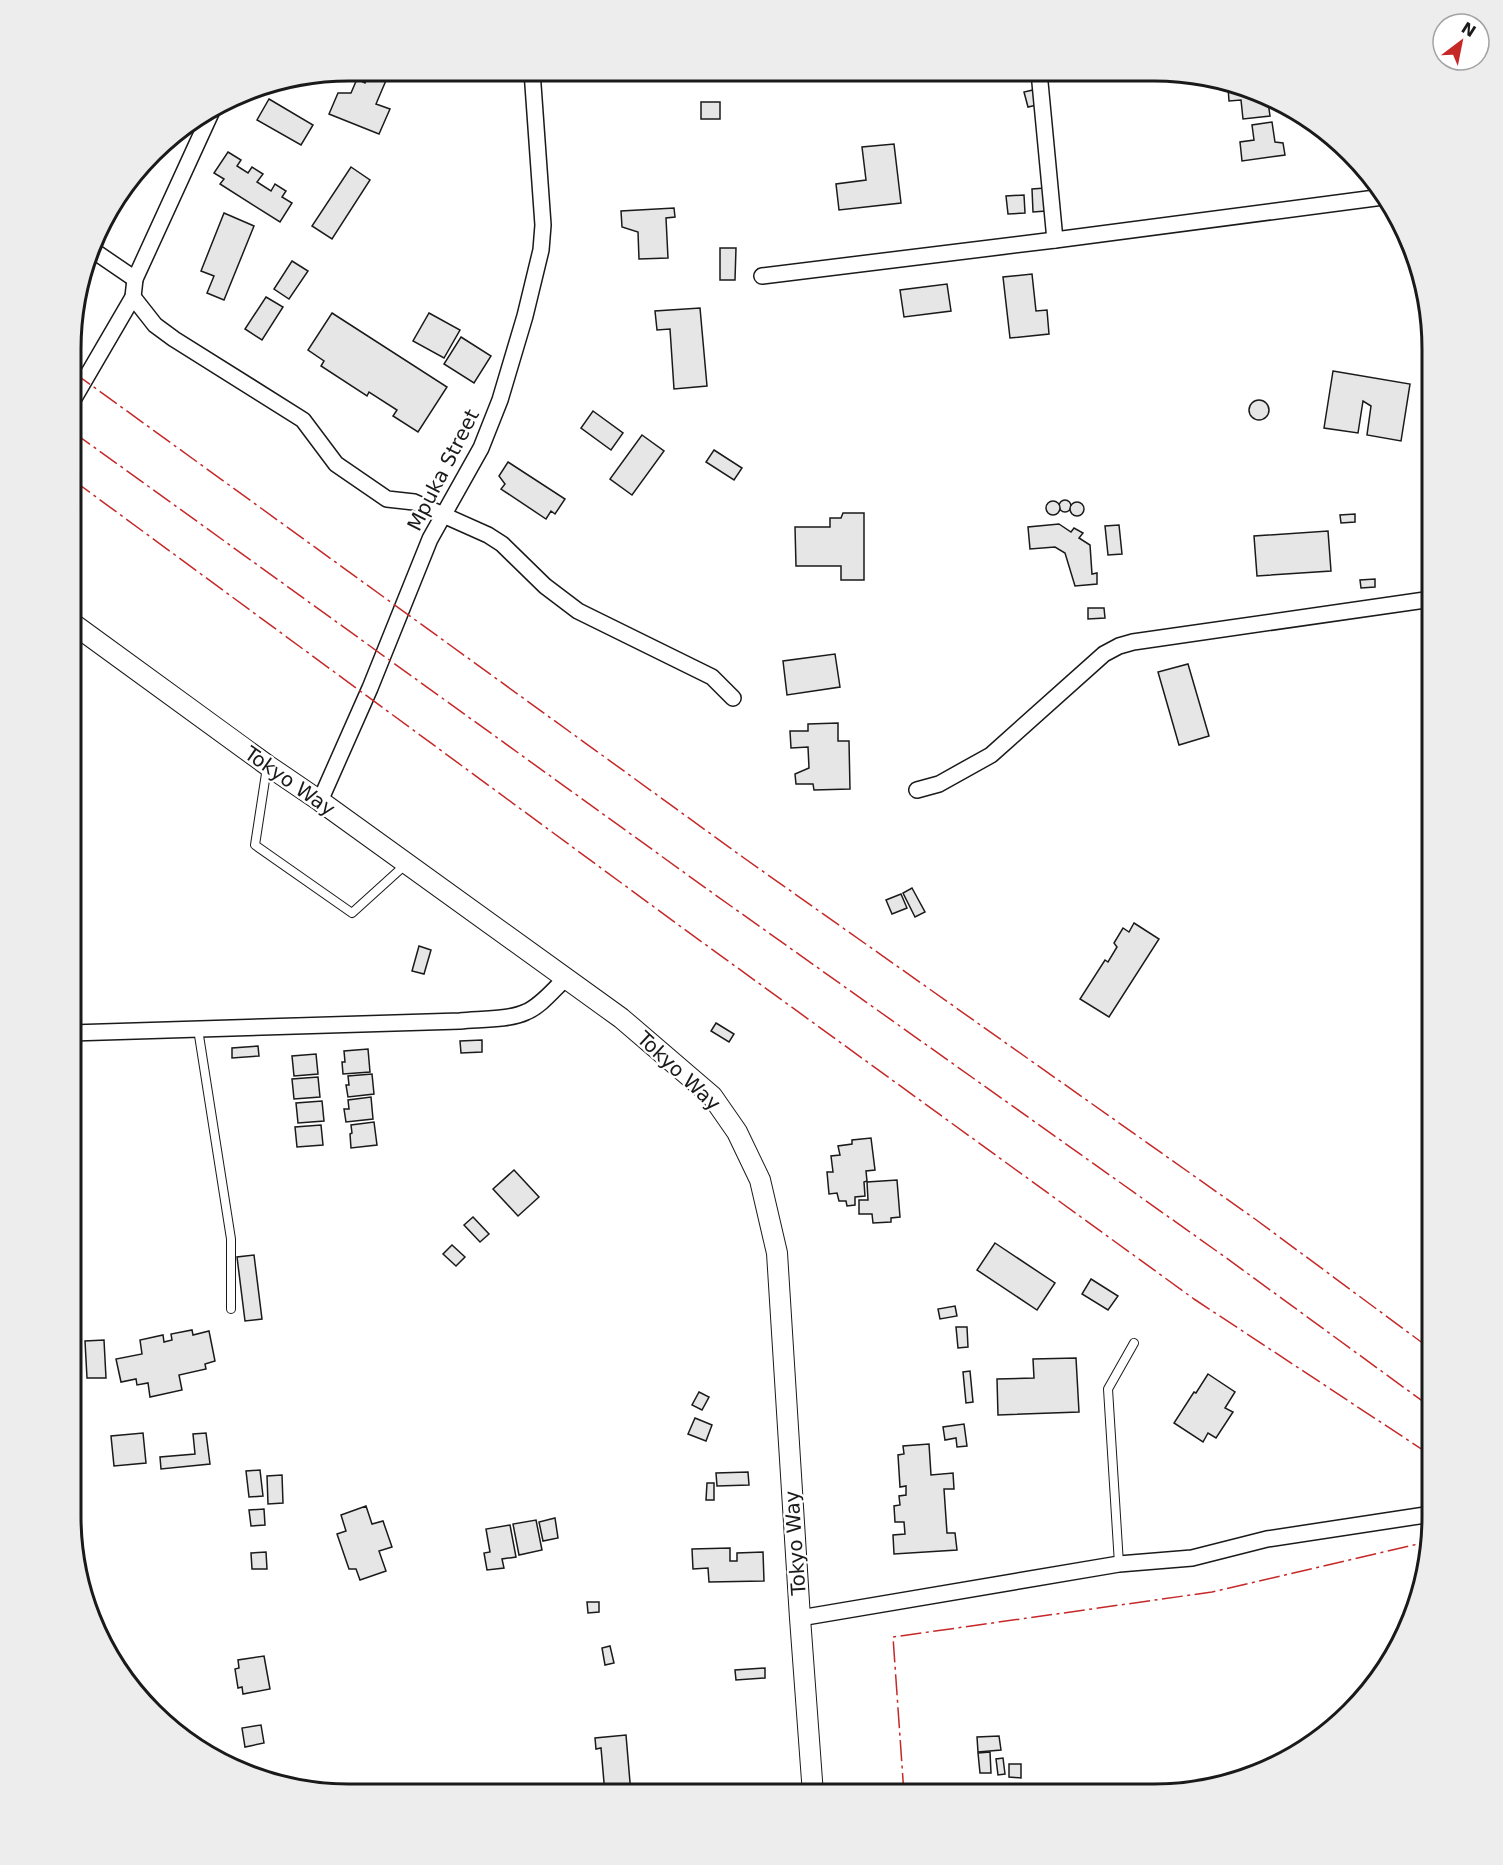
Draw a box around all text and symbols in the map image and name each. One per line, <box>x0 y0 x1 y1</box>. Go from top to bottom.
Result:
north arrow <box>1431 12 1491 72</box>
text: N <box>1458 18 1479 41</box>
street label: Mpuka Street <box>402 405 484 535</box>
street label: Tokyo Way <box>239 740 340 821</box>
street label: Tokyo Way <box>632 1026 726 1116</box>
street label: Tokyo Way <box>779 1490 811 1597</box>

